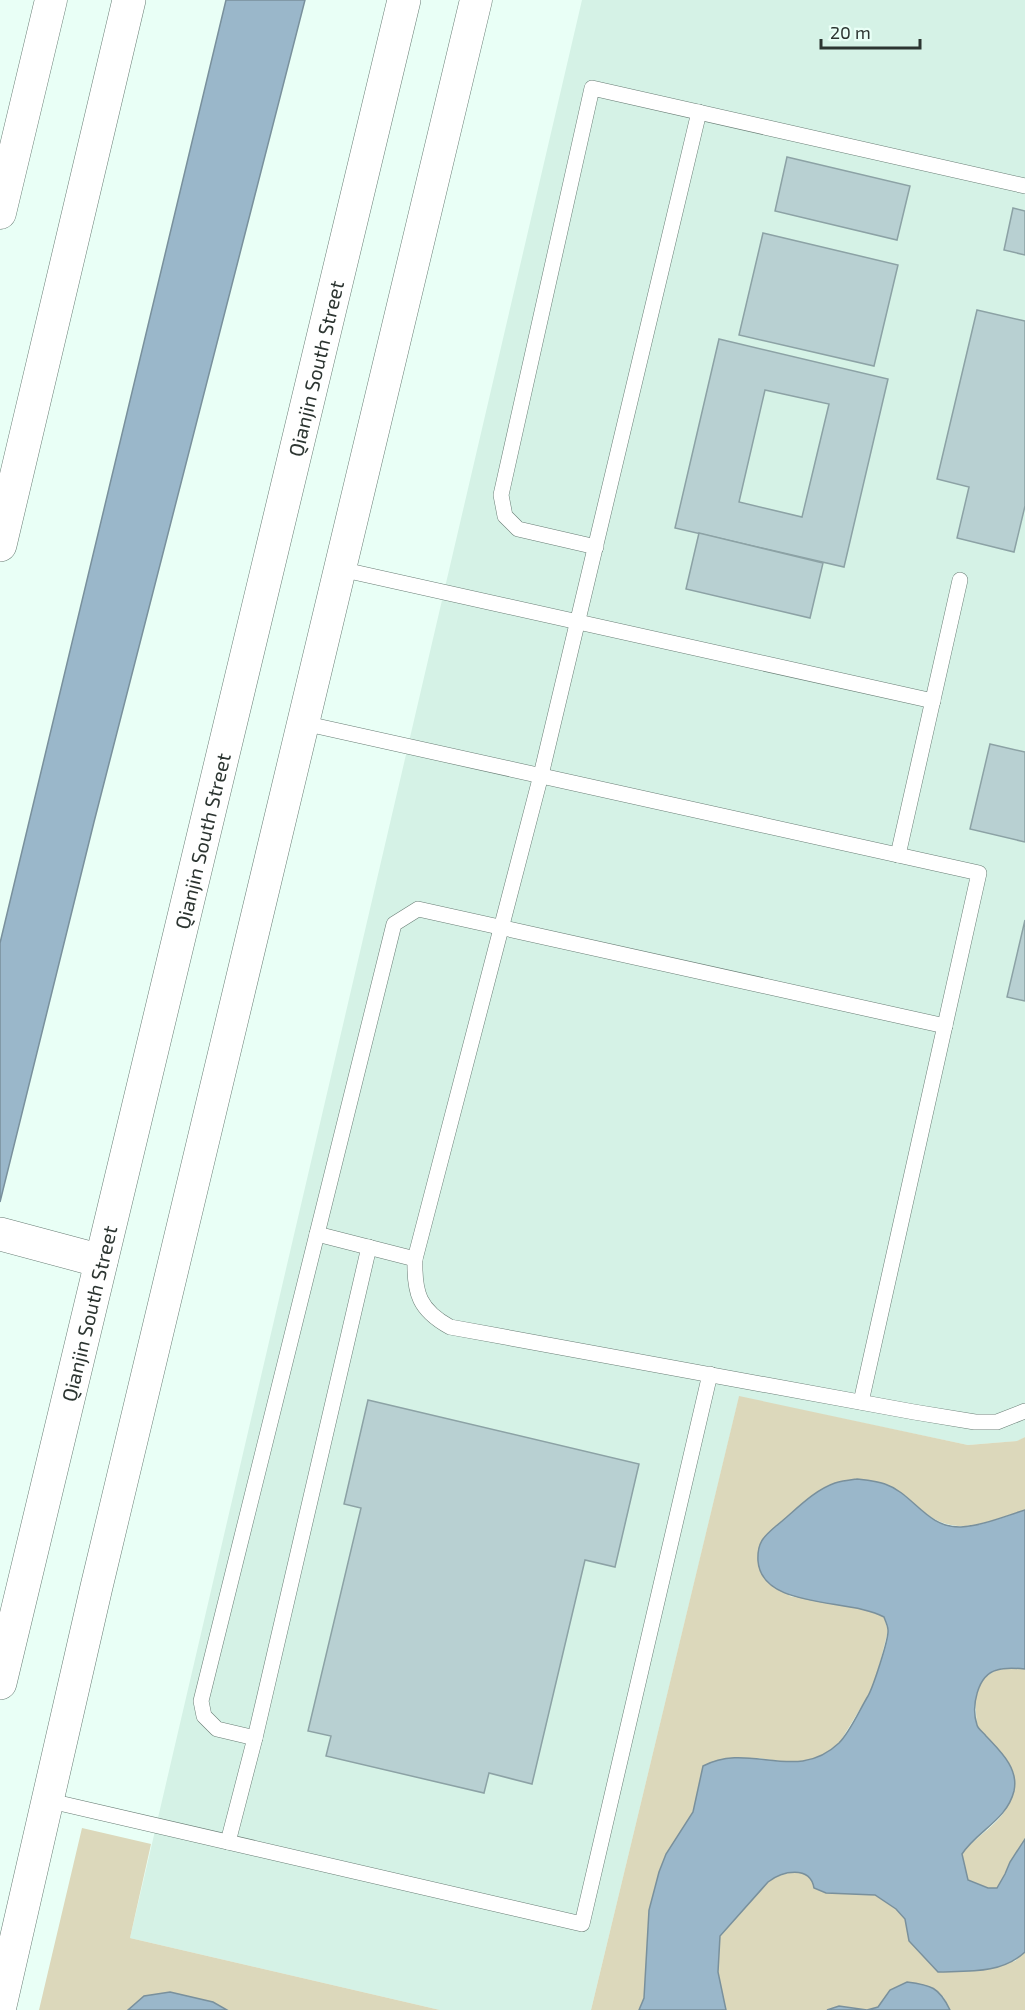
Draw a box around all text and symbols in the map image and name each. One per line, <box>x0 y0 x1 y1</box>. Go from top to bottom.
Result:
scale bar <box>821 12 920 50</box>
text: 20 m <box>830 21 871 43</box>
street label: Qianjin South Street <box>283 277 348 459</box>
street label: Qianjin South Street <box>169 750 235 931</box>
street label: Qianjin South Street <box>56 1223 122 1404</box>

